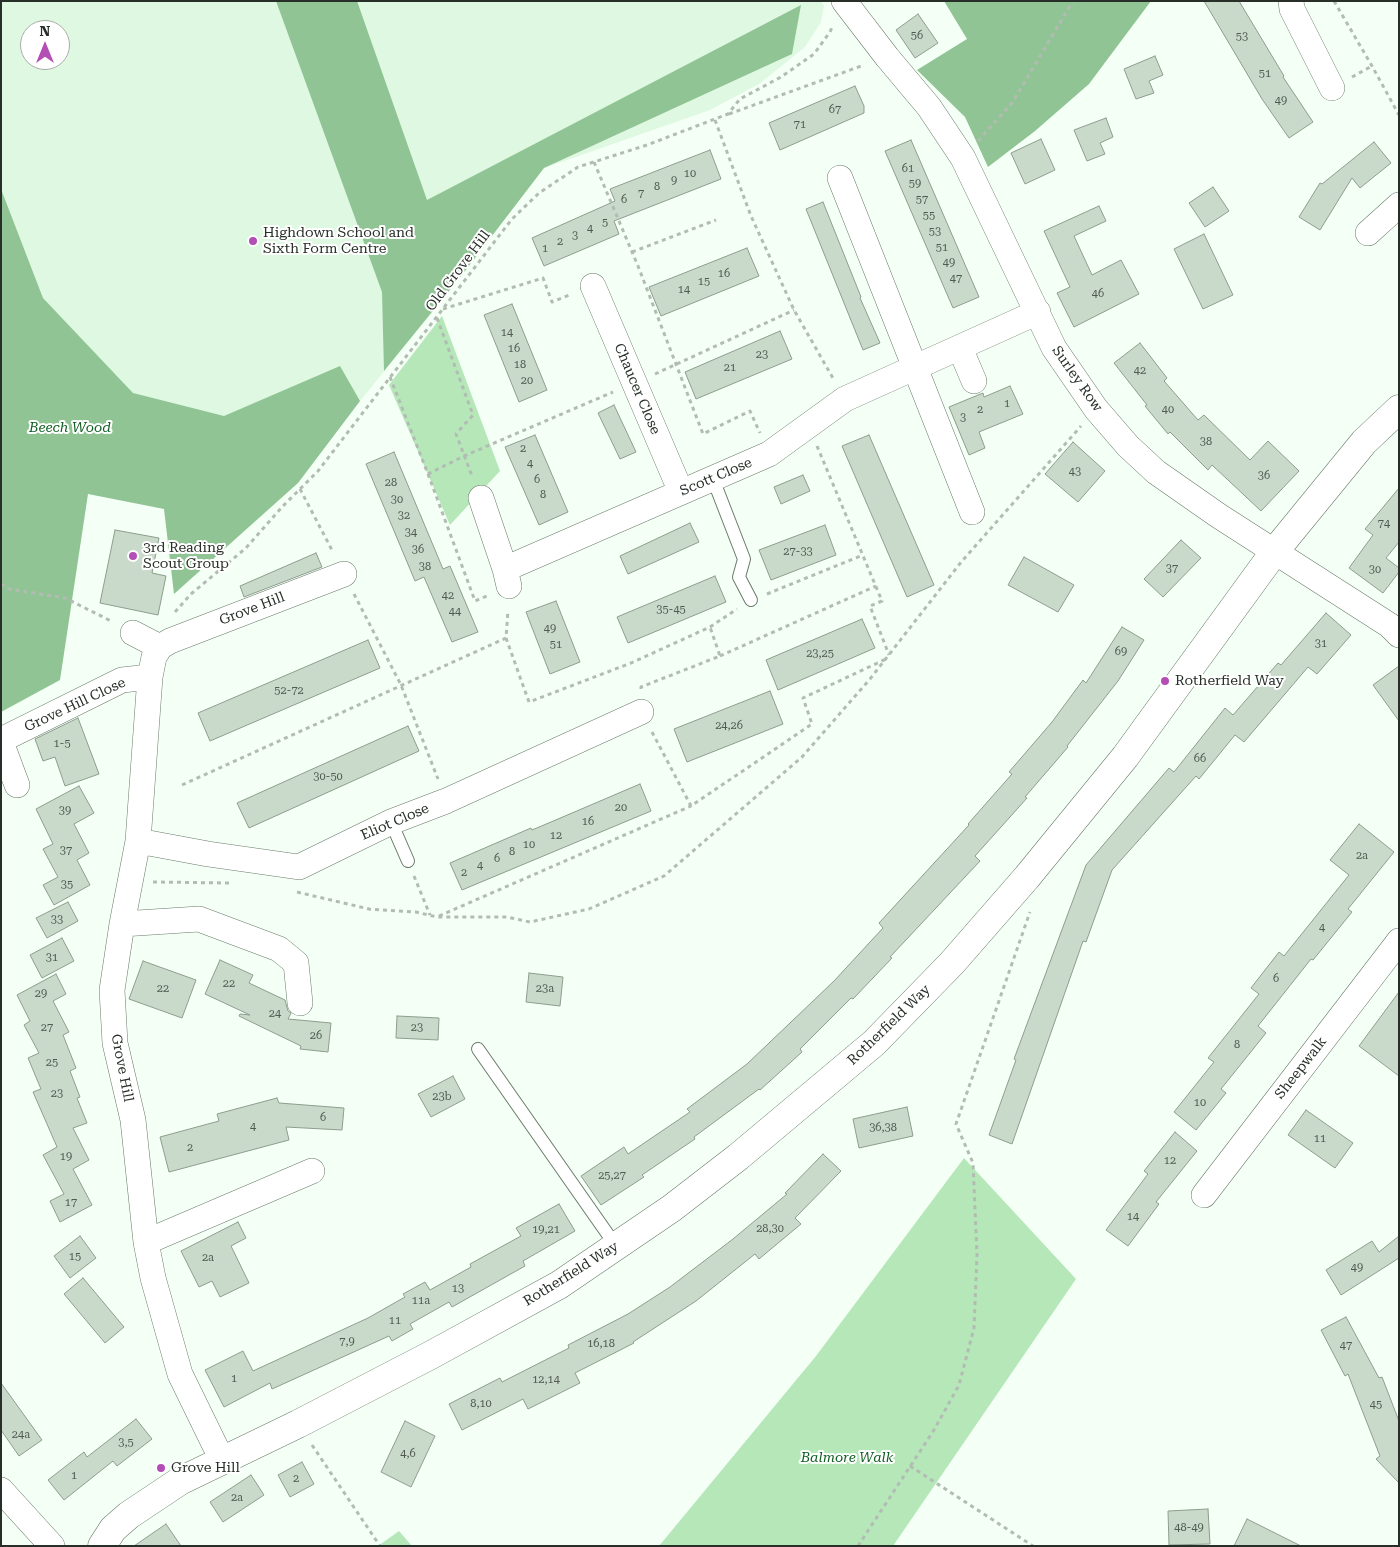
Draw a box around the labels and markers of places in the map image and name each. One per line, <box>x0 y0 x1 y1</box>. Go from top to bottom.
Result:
place label: Highdown School and Sixth Form Centre <box>263 225 414 258</box>
marker: Highdown School and Sixth Form Centre <box>247 235 259 247</box>
place label: 3rd Reading Scout Group <box>143 540 229 572</box>
marker: 3rd Reading Scout Group <box>127 550 139 562</box>
place label: Rotherfield Way <box>1175 673 1284 689</box>
marker: Rotherfield Way <box>1159 675 1171 687</box>
place label: Grove Hill <box>171 1460 240 1476</box>
marker: Grove Hill <box>155 1462 167 1474</box>

